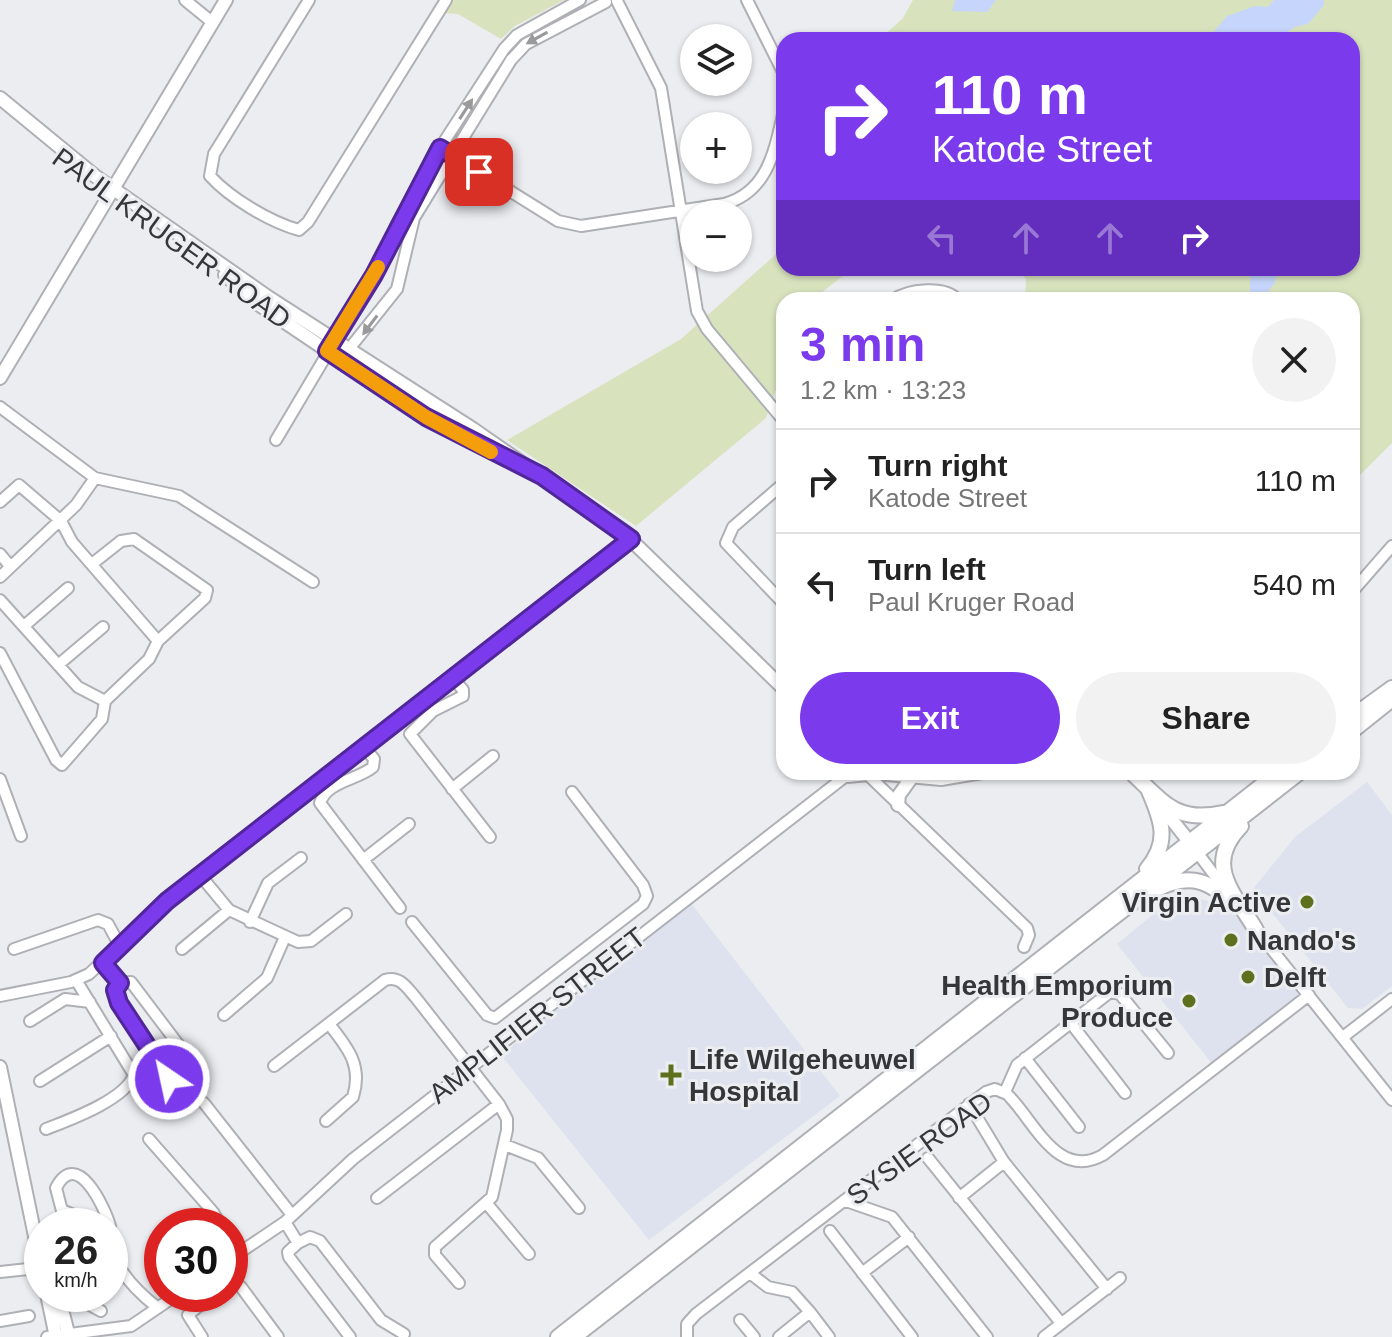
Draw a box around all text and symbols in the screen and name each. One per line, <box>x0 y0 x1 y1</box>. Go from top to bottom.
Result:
map controls <box>680 24 752 272</box>
button: layers <box>680 24 752 96</box>
one-way arrow <box>526 31 548 45</box>
text: 110 m <box>932 63 1088 126</box>
icon: right <box>800 64 904 168</box>
one-way arrow <box>458 99 473 120</box>
button: + <box>680 112 752 184</box>
text: Katode Street <box>932 129 1152 170</box>
pin <box>445 138 513 206</box>
street label: PAUL KRUGER ROAD <box>47 142 297 335</box>
icon: arrive <box>457 150 501 194</box>
button: − <box>680 200 752 272</box>
icon: left <box>920 216 964 260</box>
icon: ahead <box>1004 216 1048 260</box>
icon: ahead <box>1088 216 1132 260</box>
icon: right <box>1172 216 1216 260</box>
one-way arrow <box>362 314 378 336</box>
text: 3 min <box>800 318 925 371</box>
button: close <box>1252 318 1336 402</box>
text: 1.2 km · 13:23 <box>800 375 966 405</box>
text: Turn right <box>868 449 1007 482</box>
icon: right <box>800 459 844 503</box>
text: 110 m <box>1255 464 1336 497</box>
text: Katode Street <box>868 483 1027 513</box>
text: Turn left <box>868 553 986 586</box>
icon: left <box>800 563 844 607</box>
text: 540 m <box>1253 568 1336 601</box>
text: Paul Kruger Road <box>868 587 1075 617</box>
button: Exit <box>800 672 1060 764</box>
button: Share <box>1076 672 1336 764</box>
place label: Virgin Active <box>1121 887 1291 918</box>
marker: Virgin Active <box>1298 893 1316 911</box>
street label: AMPLIFIER STREET <box>423 921 652 1110</box>
place label: Nando's <box>1247 925 1356 956</box>
marker: Nando's <box>1222 931 1240 949</box>
place label: Delft <box>1264 962 1326 993</box>
marker: Delft <box>1239 968 1257 986</box>
place label: Health Emporium Produce <box>941 970 1173 1033</box>
marker: Health Emporium Produce <box>1180 992 1198 1010</box>
position arrow <box>127 1037 211 1121</box>
place label: Life Wilgeheuwel Hospital <box>689 1044 916 1107</box>
marker: Life Wilgeheuwel Hospital <box>660 1064 682 1086</box>
street label: SYSIE ROAD <box>841 1086 998 1211</box>
speed limit sign: 30 <box>144 1208 248 1312</box>
text: 26 <box>54 1228 98 1272</box>
text: km/h <box>54 1269 98 1291</box>

